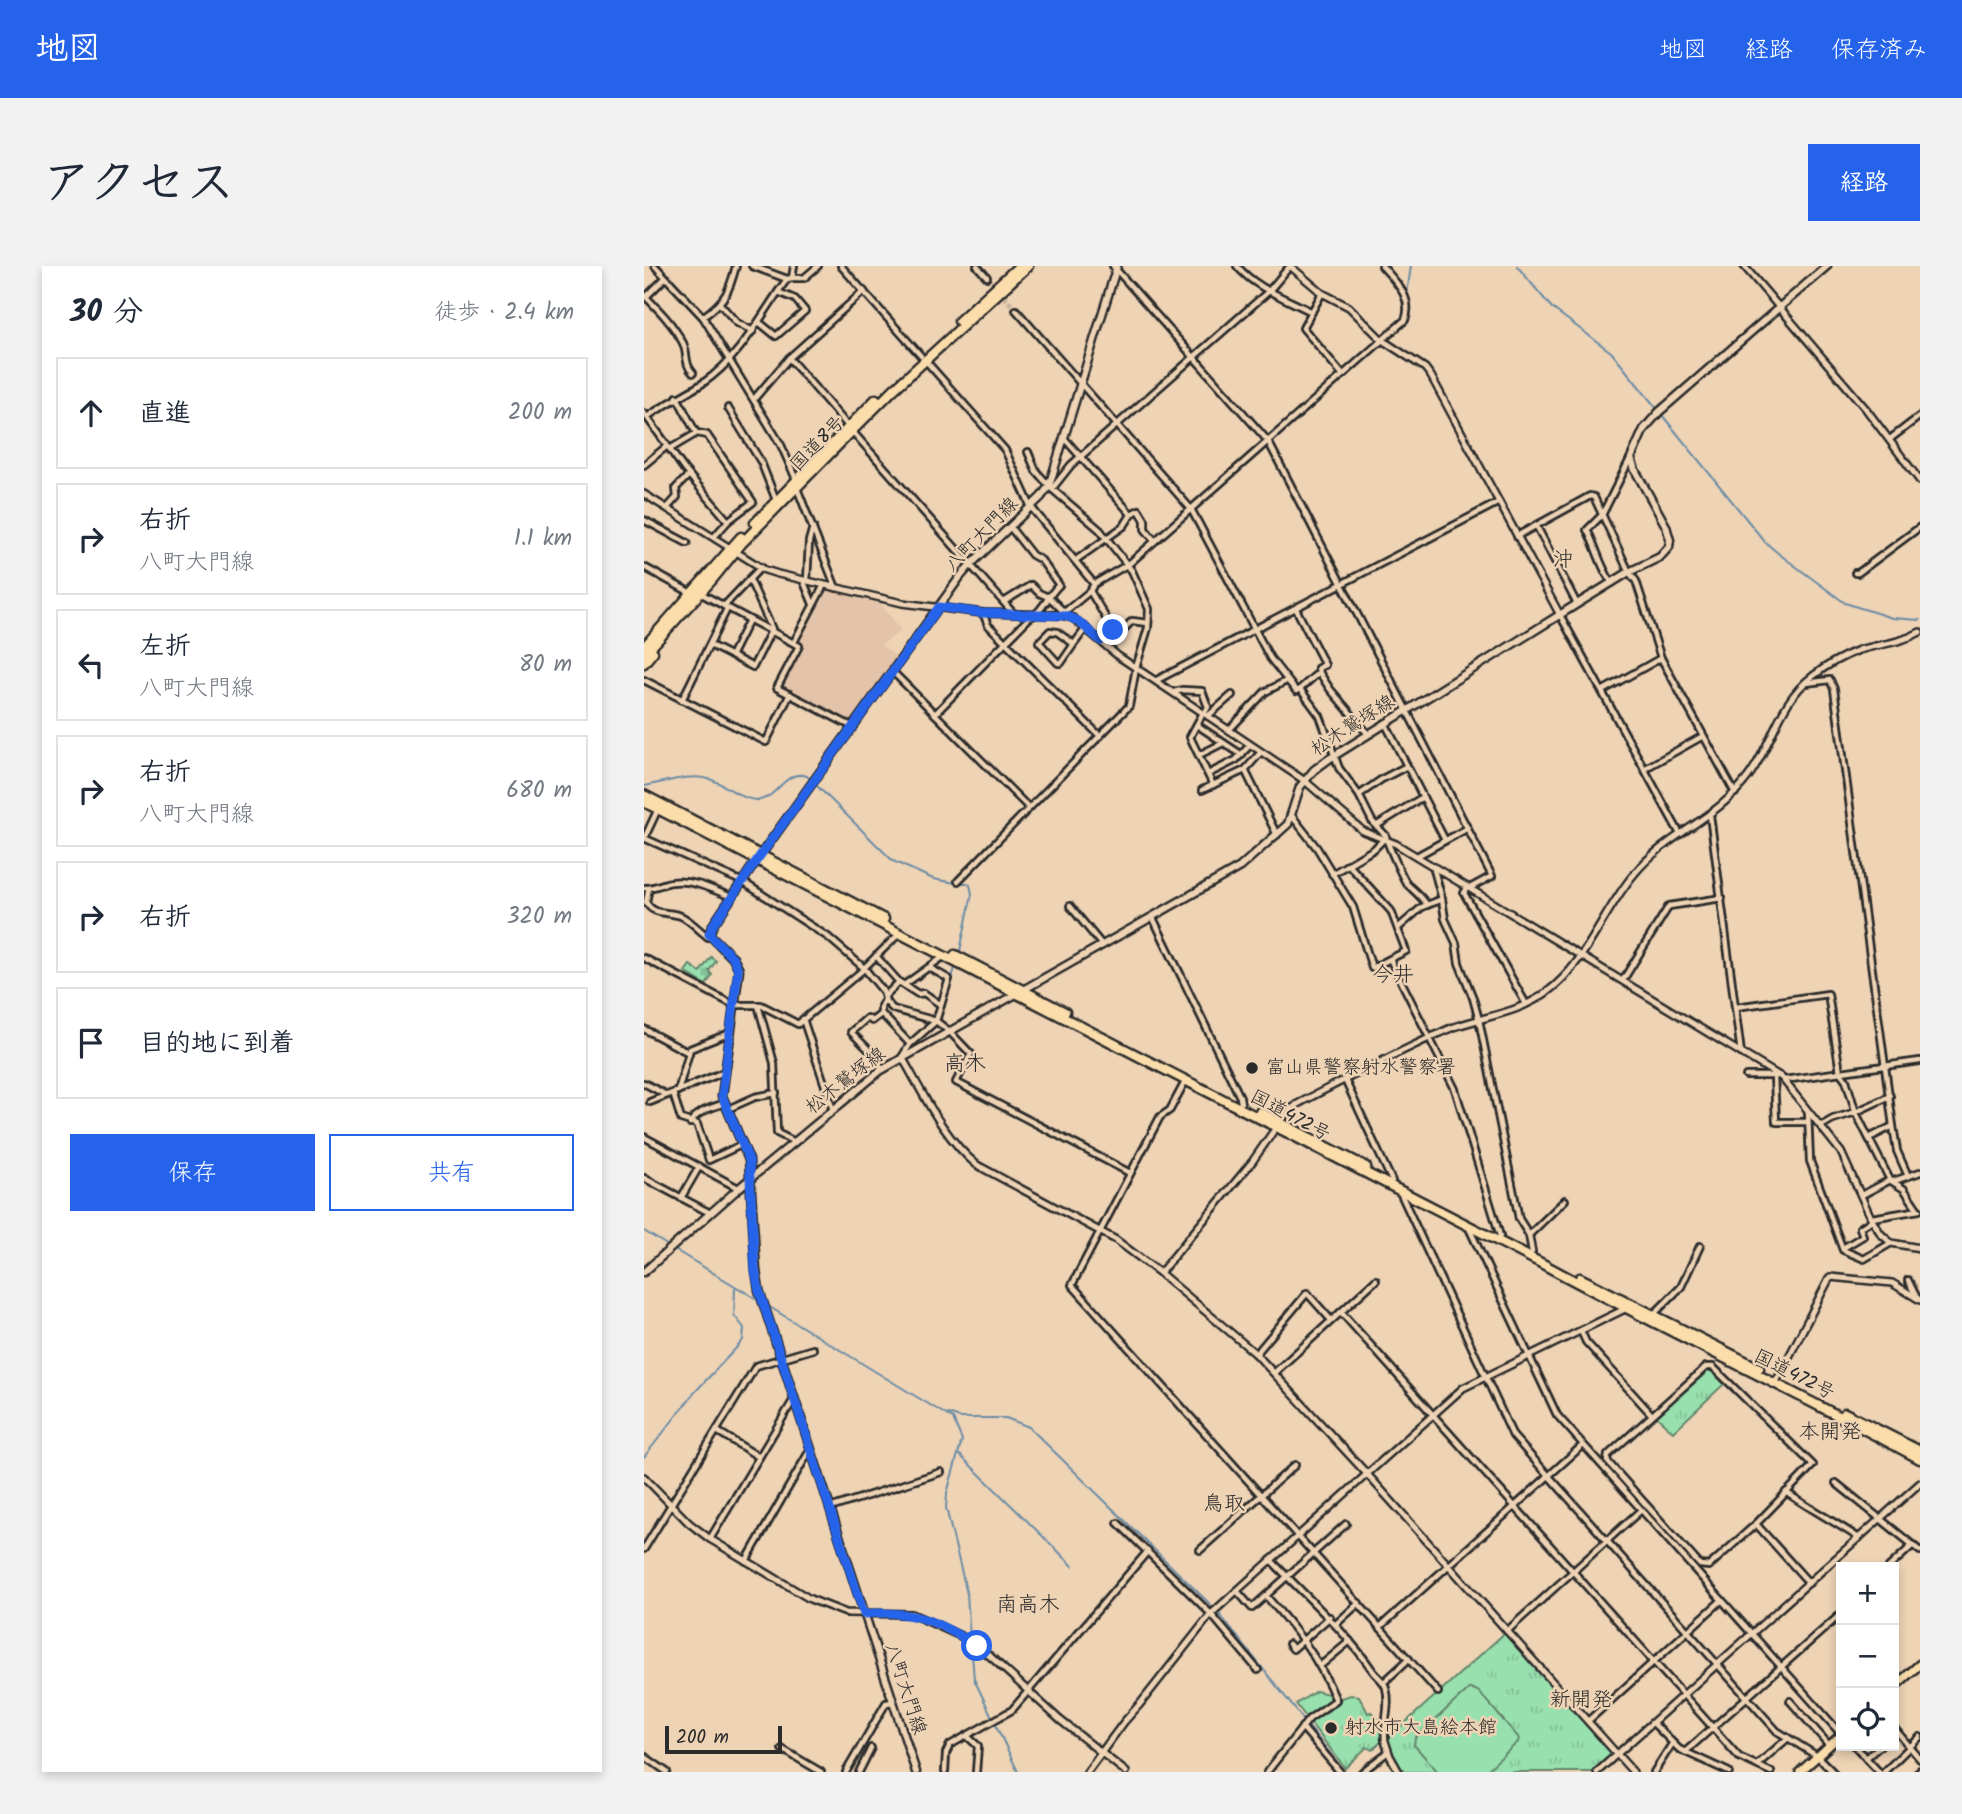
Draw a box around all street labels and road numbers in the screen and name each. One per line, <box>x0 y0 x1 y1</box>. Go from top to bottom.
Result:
street label: 国道8号 <box>783 409 853 479</box>
street label: 八町大門線 <box>938 490 1026 580</box>
street label: 松木鷲塚線 <box>1305 688 1401 764</box>
street label: 松木鷲塚線 <box>799 1040 893 1122</box>
street label: 国道472号 <box>1244 1082 1336 1150</box>
street label: 国道472号 <box>1748 1342 1840 1408</box>
street label: 八町大門線 <box>876 1639 934 1739</box>

